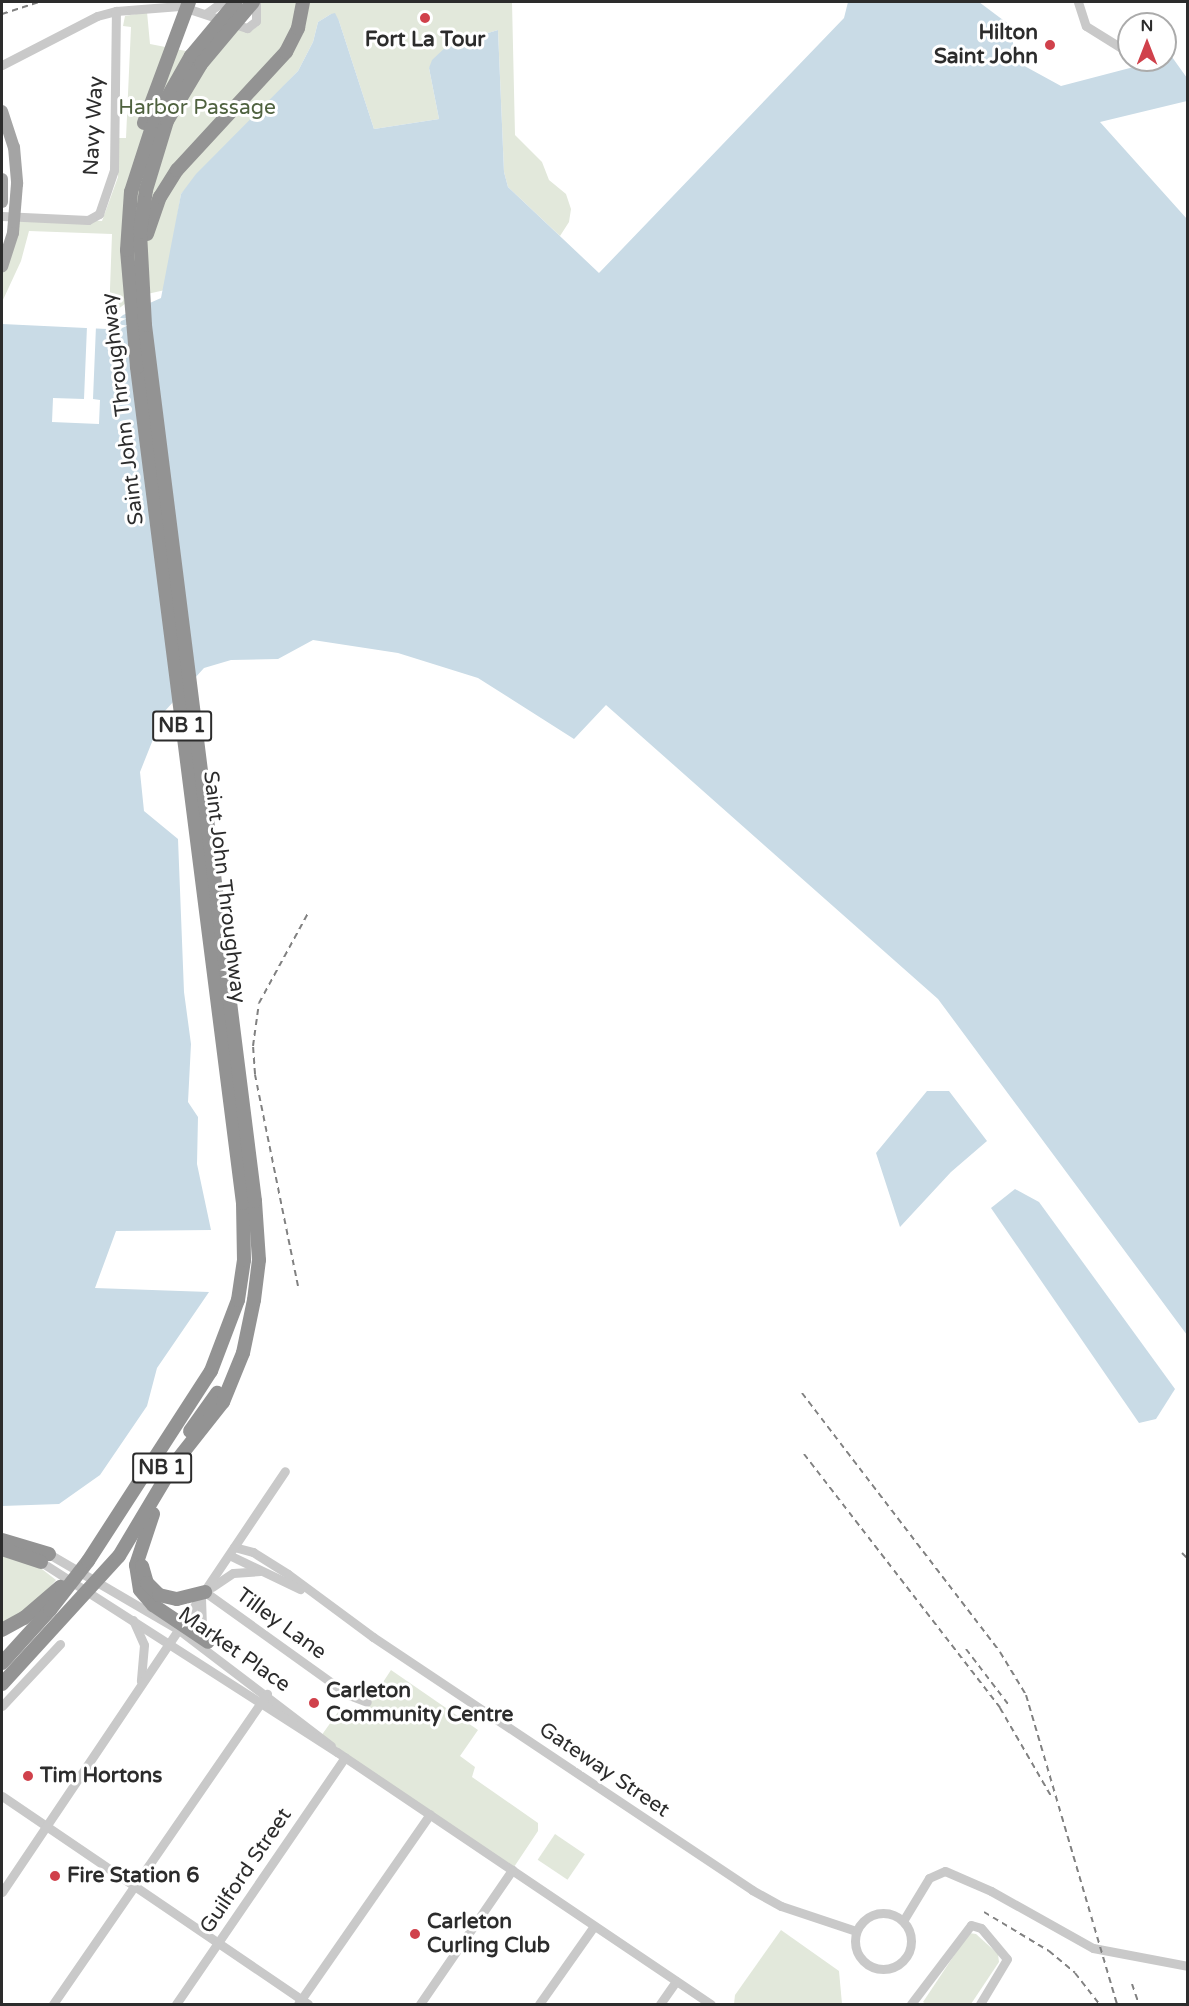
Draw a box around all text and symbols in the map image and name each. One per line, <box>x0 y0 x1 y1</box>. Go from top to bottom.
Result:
marker: Fort La Tour <box>418 11 432 25</box>
north arrow <box>1117 12 1177 72</box>
text: N <box>1141 16 1153 36</box>
place label: Hilton Saint John <box>934 20 1038 70</box>
place label: Fort La Tour <box>365 27 485 53</box>
marker: Hilton Saint John <box>1043 38 1057 52</box>
street label: Navy Way <box>79 76 109 176</box>
park label: Harbor Passage <box>118 95 276 121</box>
street label: Saint John Throughway <box>96 292 150 526</box>
road number: NB 1 <box>152 709 212 743</box>
street label: Saint John Throughway <box>197 770 251 1004</box>
road number: NB 1 <box>132 1451 192 1485</box>
street label: Tilley Lane <box>231 1583 331 1665</box>
street label: Market Place <box>173 1602 295 1698</box>
place label: Carleton Community Centre <box>326 1678 513 1728</box>
marker: Carleton Community Centre <box>307 1696 321 1710</box>
street label: Gateway Street <box>534 1717 674 1823</box>
place label: Tim Hortons <box>40 1763 162 1789</box>
marker: Tim Hortons <box>21 1769 35 1783</box>
street label: Guilford Street <box>195 1804 297 1938</box>
place label: Fire Station 6 <box>67 1863 199 1889</box>
marker: Fire Station 6 <box>48 1869 62 1883</box>
place label: Carleton Curling Club <box>427 1909 550 1959</box>
marker: Carleton Curling Club <box>408 1927 422 1941</box>

